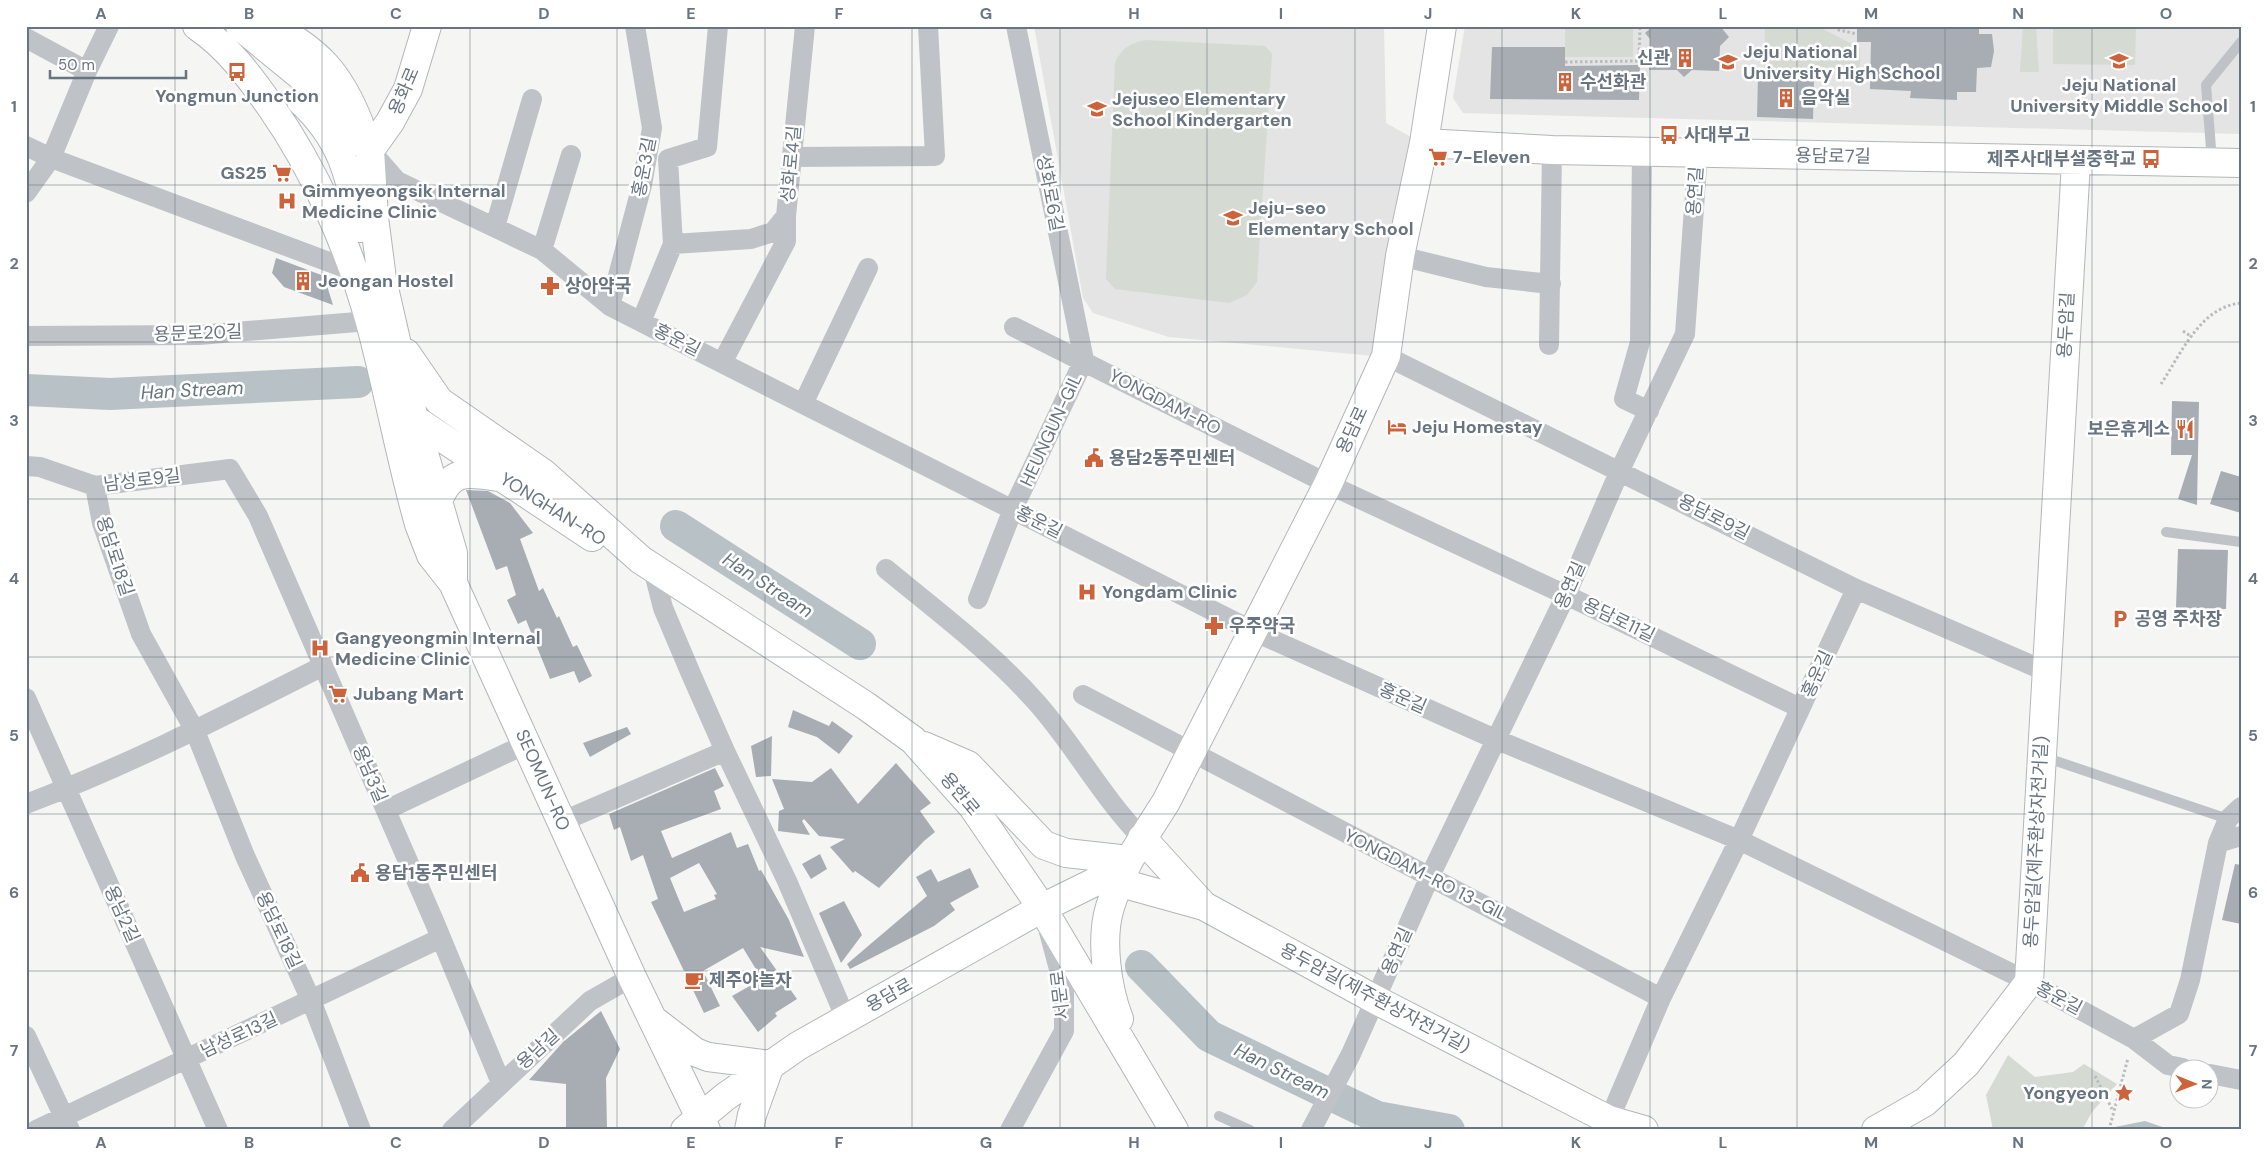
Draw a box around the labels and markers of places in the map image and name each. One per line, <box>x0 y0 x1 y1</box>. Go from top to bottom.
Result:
place label: Jeju National University High School <box>1743 40 1940 85</box>
place label: 신관 <box>1637 46 1670 70</box>
building icon: 신관 <box>1674 47 1696 69</box>
school or university icon: Jeju National University Middle School <box>2108 50 2130 72</box>
school or university icon: Jeju National University High School <box>1717 51 1739 73</box>
bus stop icon: Yongmun Junction <box>226 61 248 83</box>
place label: 수선화관 <box>1580 70 1647 94</box>
building icon: 수선화관 <box>1554 71 1576 93</box>
place label: Jeju National University Middle School <box>2010 73 2228 118</box>
place label: Yongmun Junction <box>155 84 319 108</box>
place label: 음악실 <box>1801 86 1851 110</box>
place label: Jejuseo Elementary School Kindergarten <box>1112 87 1292 132</box>
building icon: 음악실 <box>1775 87 1797 109</box>
school or university icon: Jejuseo Elementary School Kindergarten <box>1086 98 1108 120</box>
place label: 사대부고 <box>1684 123 1750 147</box>
bus stop icon: 사대부고 <box>1658 124 1680 146</box>
place label: 7-Eleven <box>1453 145 1530 169</box>
supermarket icon: 7-Eleven <box>1427 146 1449 168</box>
place label: 제주사대부설중학교 <box>1987 147 2136 171</box>
bus stop icon: 제주사대부설중학교 <box>2140 148 2162 170</box>
place label: GS25 <box>221 161 267 185</box>
supermarket icon: GS25 <box>271 162 293 184</box>
place label: Gimmyeongsik Internal Medicine Clinic <box>302 179 506 224</box>
hospital icon: Gimmyeongsik Internal Medicine Clinic <box>276 190 298 212</box>
place label: Jeju-seo Elementary School <box>1248 196 1414 241</box>
school or university icon: Jeju-seo Elementary School <box>1222 207 1244 229</box>
place label: Jeongan Hostel <box>318 269 454 293</box>
building icon: Jeongan Hostel <box>292 270 314 292</box>
place label: 상아약국 <box>565 274 631 298</box>
pharmacy icon: 상아약국 <box>539 275 561 297</box>
place label: Jeju Homestay <box>1412 415 1543 439</box>
hotel icon: Jeju Homestay <box>1386 416 1408 438</box>
place label: 보은휴게소 <box>2087 417 2170 441</box>
restaurant icon: 보은휴게소 <box>2174 418 2196 440</box>
place label: 용담2동주민센터 <box>1109 446 1235 470</box>
public building icon: 용담2동주민센터 <box>1083 447 1105 469</box>
place label: Yongdam Clinic <box>1102 580 1238 604</box>
hospital icon: Yongdam Clinic <box>1076 581 1098 603</box>
place label: 공영 주차장 <box>2135 607 2222 631</box>
parking icon: 공영 주차장 <box>2109 608 2131 630</box>
place label: 우주약국 <box>1229 614 1295 638</box>
pharmacy icon: 우주약국 <box>1203 615 1225 637</box>
place label: Gangyeongmin Internal Medicine Clinic <box>335 626 541 671</box>
hospital icon: Gangyeongmin Internal Medicine Clinic <box>309 637 331 659</box>
place label: Jubang Mart <box>353 682 464 706</box>
supermarket icon: Jubang Mart <box>327 683 349 705</box>
place label: 용담1동주민센터 <box>375 861 497 885</box>
public building icon: 용담1동주민센터 <box>349 862 371 884</box>
place label: 제주야놀자 <box>709 968 792 992</box>
cafe icon: 제주야놀자 <box>683 969 705 991</box>
place label: Yongyeon <box>2023 1081 2109 1105</box>
place icon: Yongyeon <box>2113 1082 2135 1104</box>

